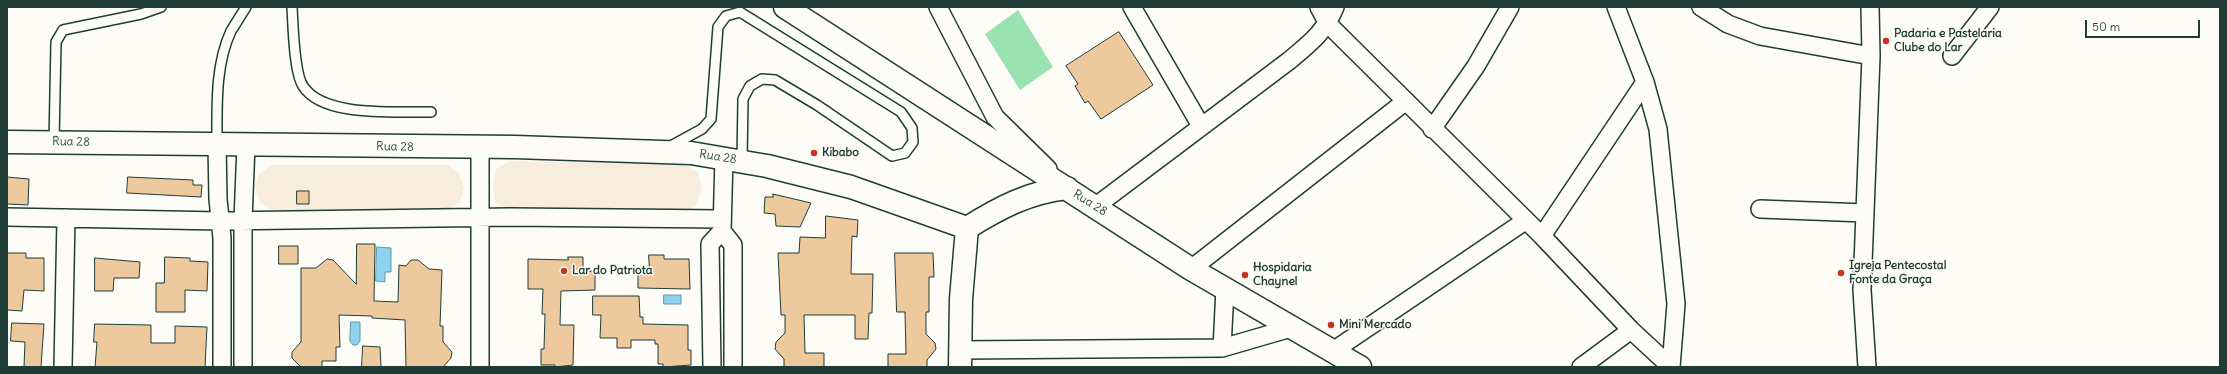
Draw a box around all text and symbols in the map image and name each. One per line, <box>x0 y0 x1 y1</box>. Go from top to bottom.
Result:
scale bar <box>2087 12 2202 38</box>
text: 50 m <box>2092 19 2120 34</box>
place label: Padaria e Pastelaria Clube do Lar <box>1894 27 2002 55</box>
marker: Padaria e Pastelaria Clube do Lar <box>1881 36 1891 46</box>
street label: Rua 28 <box>52 134 90 150</box>
street label: Rua 28 <box>376 139 414 155</box>
place label: Kibabo <box>822 146 859 160</box>
street label: Rua 28 <box>698 147 738 167</box>
marker: Kibabo <box>809 148 819 158</box>
street label: Rua 28 <box>1070 187 1110 219</box>
place label: Igreja Pentecostal Fonte da Graça <box>1849 259 1946 287</box>
place label: Hospidaria Chaynel <box>1253 261 1312 289</box>
place label: Lar do Patriota <box>572 264 653 278</box>
marker: Lar do Patriota <box>559 266 569 276</box>
marker: Igreja Pentecostal Fonte da Graça <box>1836 268 1846 278</box>
marker: Hospidaria Chaynel <box>1240 270 1250 280</box>
place label: Mini Mercado <box>1339 318 1411 332</box>
marker: Mini Mercado <box>1326 320 1336 330</box>

